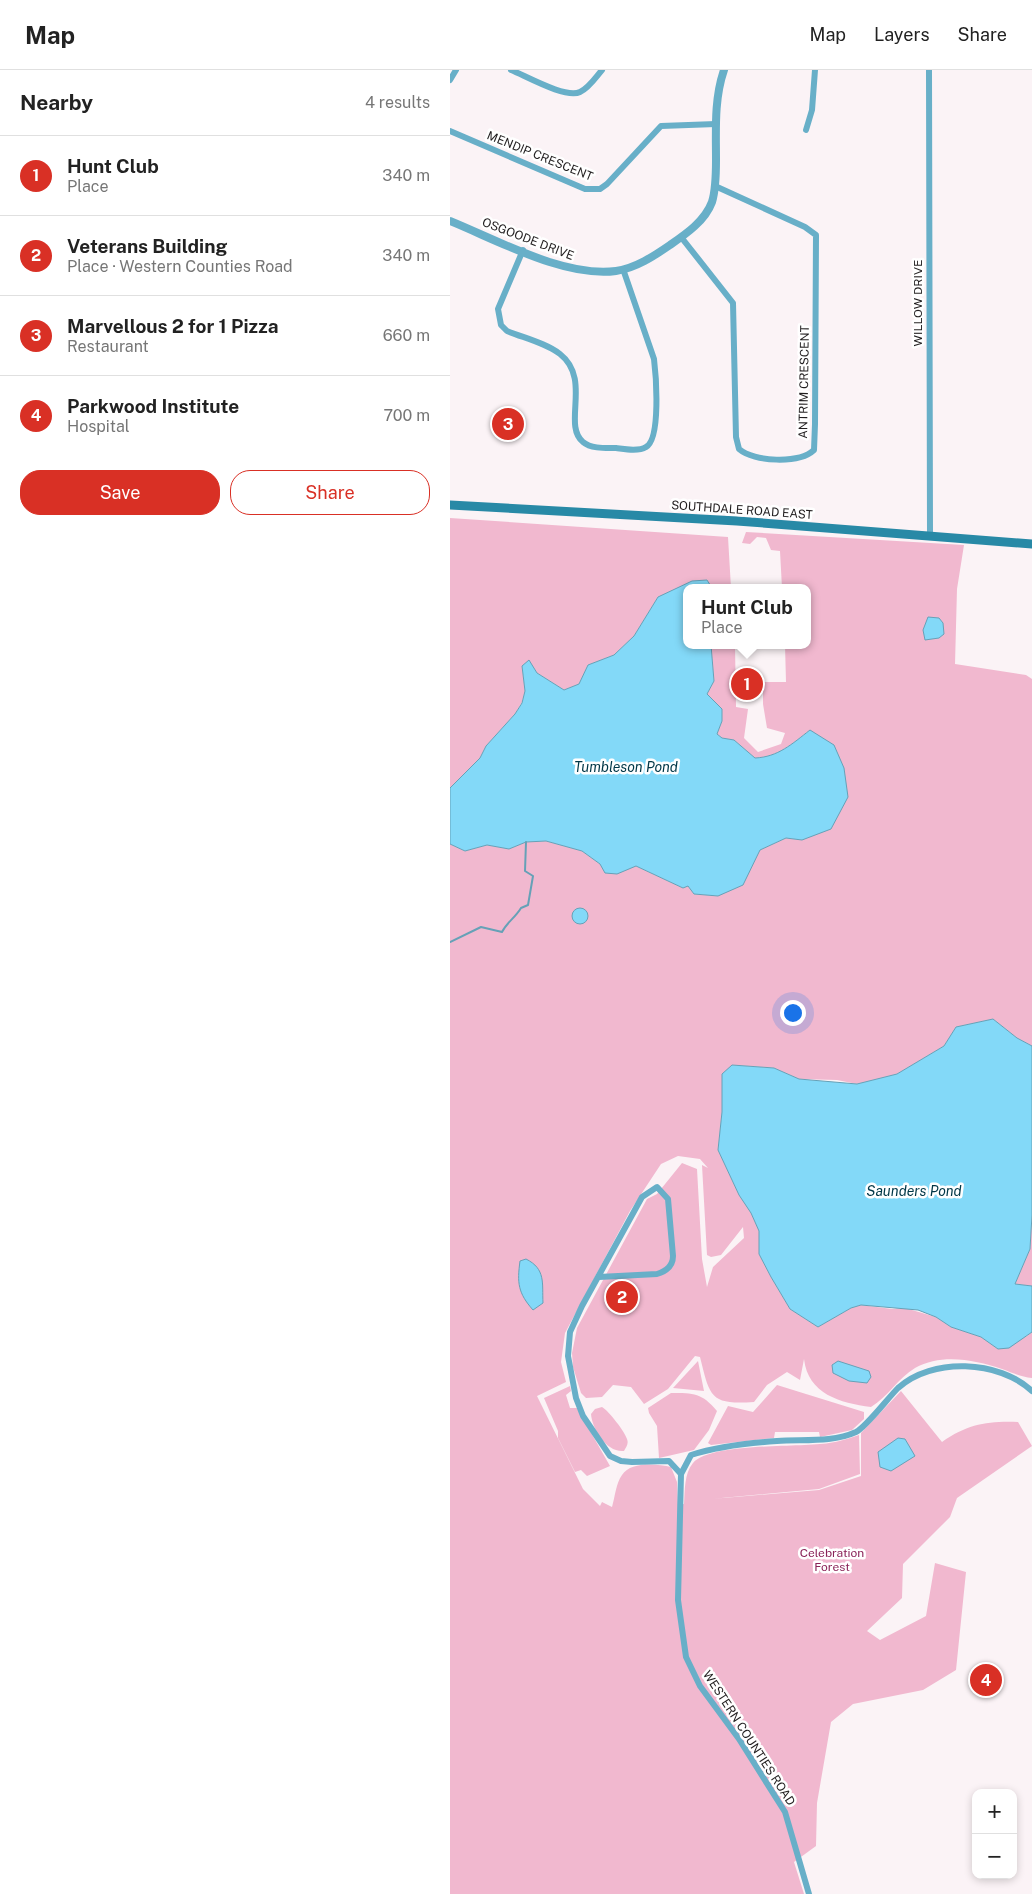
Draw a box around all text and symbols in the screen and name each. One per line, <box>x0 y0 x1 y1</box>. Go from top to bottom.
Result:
text: Map <box>25 21 75 49</box>
text: Map <box>810 24 846 45</box>
text: Layers <box>874 24 930 45</box>
text: Share <box>958 24 1007 45</box>
text: Nearby <box>20 90 93 115</box>
text: 4 results <box>365 93 430 112</box>
street label: MENDIP CRESCENT <box>485 128 595 184</box>
text: Hunt Club <box>67 155 159 177</box>
text: 1 <box>33 166 39 185</box>
text: 340 m <box>382 166 430 185</box>
text: Place <box>67 177 109 196</box>
street label: OSGOODE DRIVE <box>480 215 576 263</box>
text: Veterans Building <box>67 235 227 257</box>
text: 2 <box>31 246 41 265</box>
text: 340 m <box>382 246 430 265</box>
text: Place · Western Counties Road <box>67 257 293 276</box>
street label: WILLOW DRIVE <box>911 260 925 346</box>
text: Marvellous 2 for 1 Pizza <box>67 315 279 337</box>
street label: ANTRIM CRESCENT <box>796 325 812 439</box>
text: 3 <box>31 326 41 345</box>
text: 660 m <box>383 326 430 345</box>
text: Restaurant <box>67 337 149 356</box>
text: Parkwood Institute <box>67 395 239 417</box>
pin: 3 <box>492 405 524 443</box>
text: 4 <box>31 406 41 425</box>
text: 700 m <box>384 406 430 425</box>
text: Hospital <box>67 417 130 436</box>
button: Save <box>20 470 220 515</box>
button: Share <box>230 470 430 515</box>
street label: SOUTHDALE ROAD EAST <box>671 498 813 522</box>
popup <box>683 584 811 649</box>
text: Hunt Club <box>701 596 793 618</box>
text: Place <box>701 618 743 637</box>
pin: 1 <box>731 665 763 703</box>
water label: Tumbleson Pond <box>574 759 678 775</box>
your location <box>780 1000 806 1026</box>
water label: Saunders Pond <box>866 1183 962 1199</box>
pin: 2 <box>606 1278 638 1316</box>
park label: Celebration Forest <box>800 1546 864 1574</box>
pin: 4 <box>970 1661 1002 1699</box>
street label: WESTERN COUNTIES ROAD <box>700 1668 798 1808</box>
map controls <box>972 1789 1017 1879</box>
button: + <box>972 1789 1017 1834</box>
button: − <box>972 1834 1017 1879</box>

